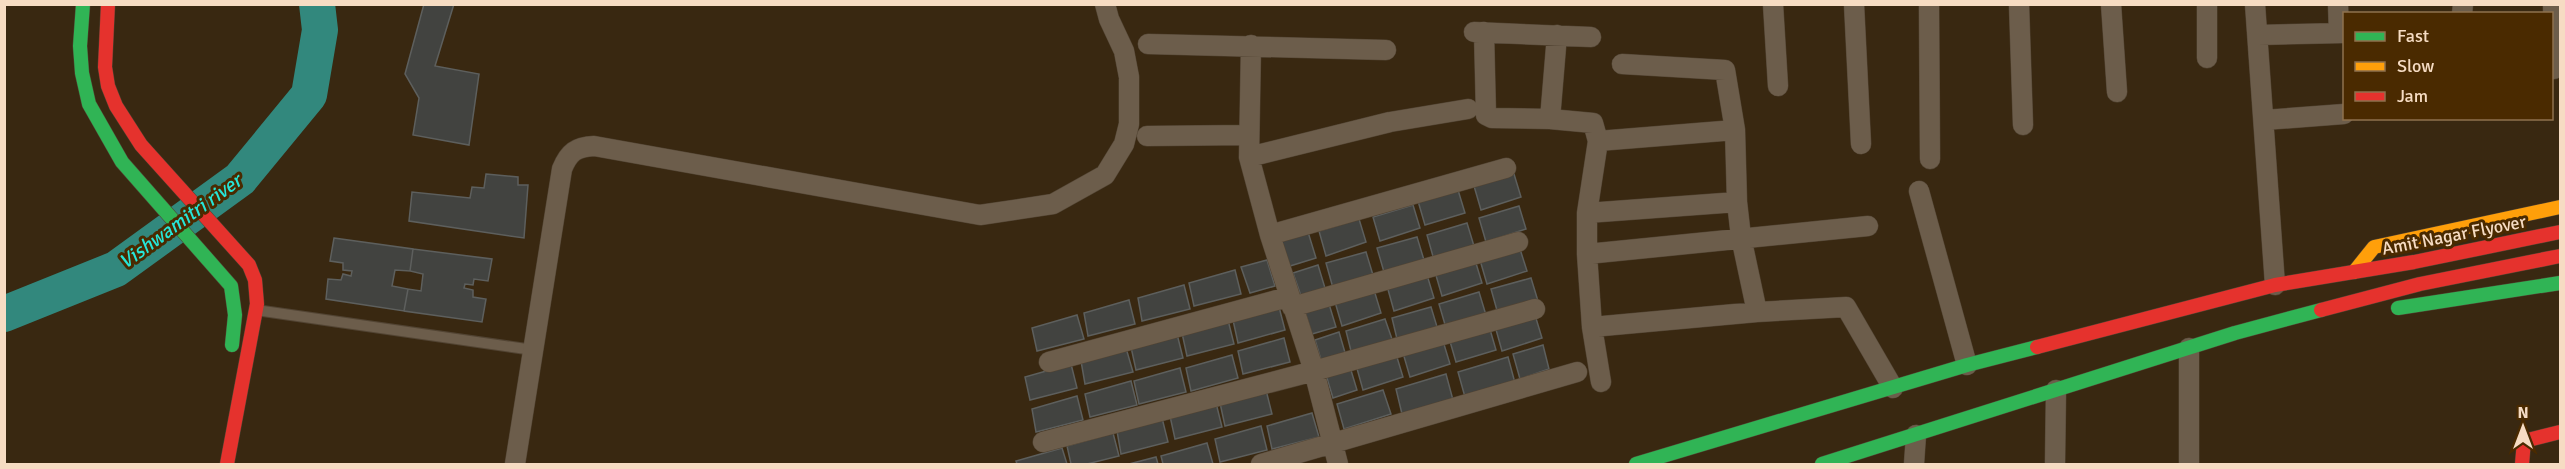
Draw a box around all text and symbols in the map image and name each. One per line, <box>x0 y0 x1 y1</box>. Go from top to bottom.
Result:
legend <box>2343 12 2553 120</box>
text: Fast <box>2397 25 2429 47</box>
text: Slow <box>2397 55 2434 77</box>
text: Jam <box>2397 85 2428 107</box>
water label: Vishwamitri river <box>114 167 249 274</box>
street label: Amit Nagar Flyover <box>2380 210 2528 260</box>
north arrow <box>2493 397 2553 457</box>
text: N <box>2517 403 2529 423</box>

